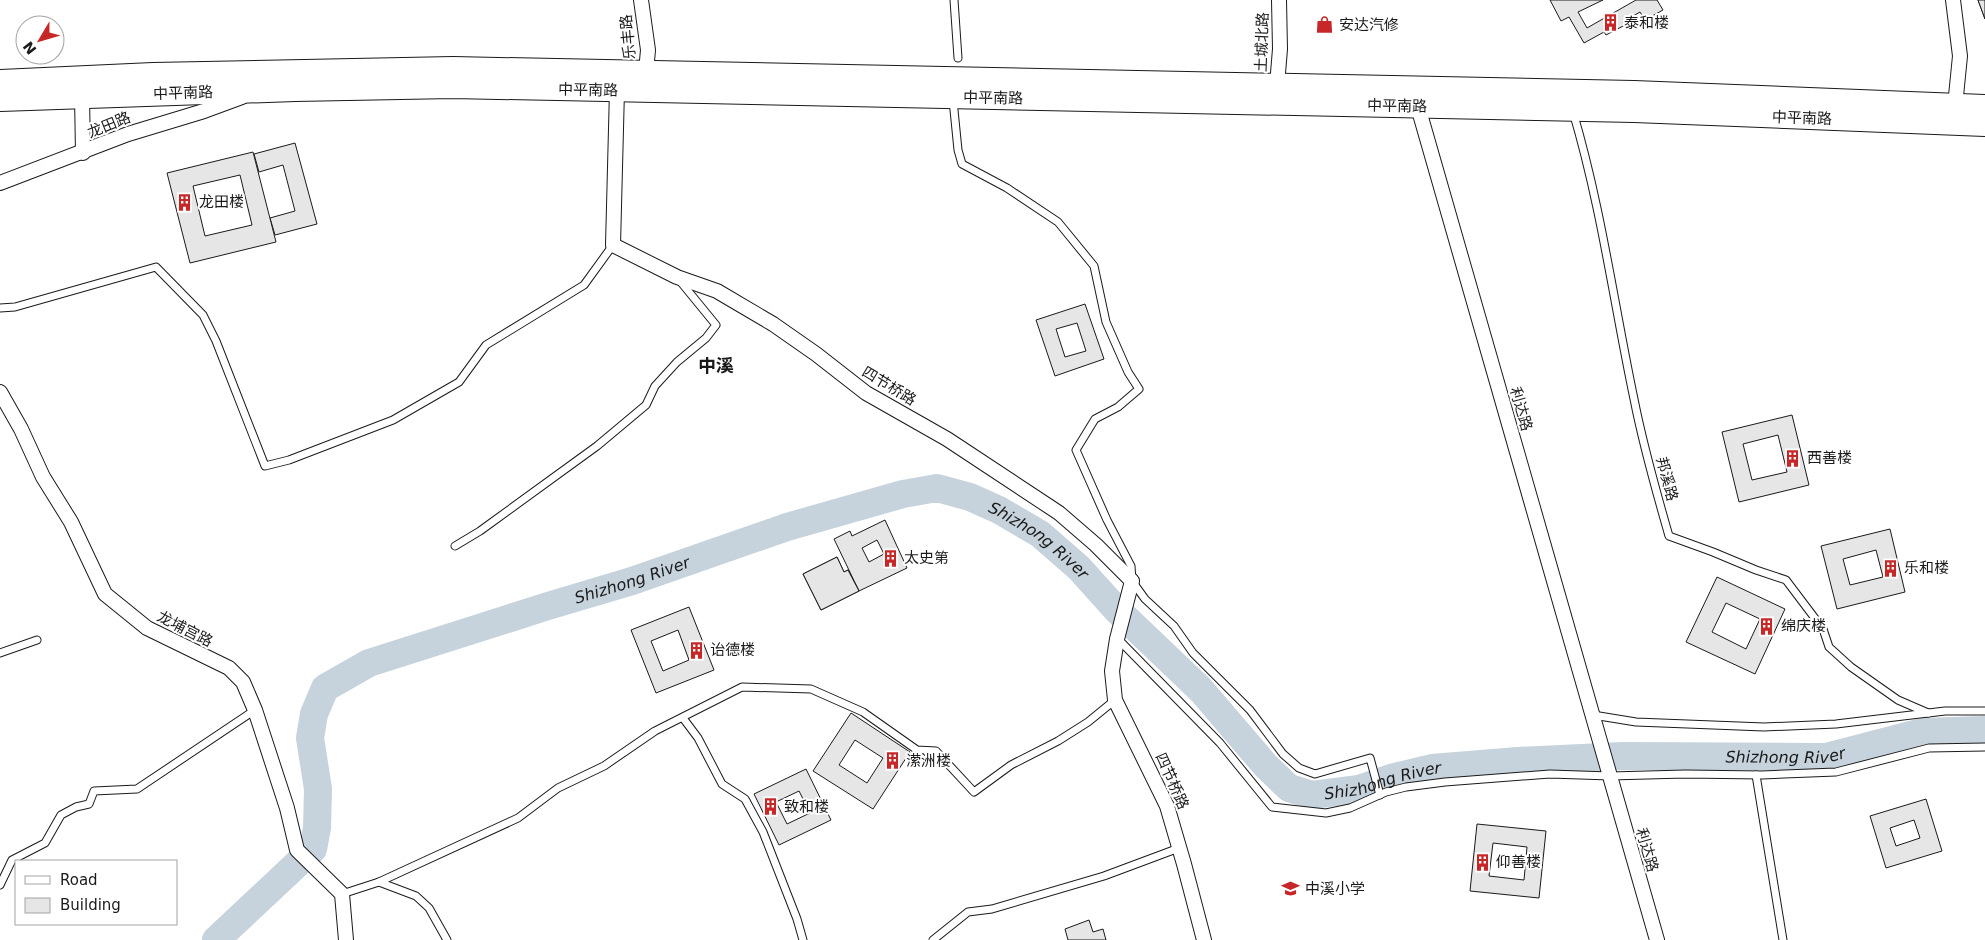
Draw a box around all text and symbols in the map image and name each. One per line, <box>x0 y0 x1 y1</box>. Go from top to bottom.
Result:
street label: 土城北路 <box>1252 12 1272 72</box>
building icon: 泰和楼 <box>1600 13 1620 33</box>
street label: 乐丰路 <box>617 14 639 60</box>
place label: 泰和楼 <box>1624 14 1669 32</box>
north arrow <box>15 15 65 65</box>
shop icon: 安达汽修 <box>1315 15 1335 35</box>
place label: 安达汽修 <box>1339 16 1399 34</box>
text: N <box>20 38 40 58</box>
street label: 中平南路 <box>558 80 618 100</box>
street label: 中平南路 <box>153 83 213 103</box>
street label: 中平南路 <box>963 88 1023 108</box>
street label: 中平南路 <box>1367 96 1427 116</box>
street label: 龙田路 <box>85 108 133 142</box>
street label: 中平南路 <box>1772 108 1832 128</box>
building icon: 龙田楼 <box>175 192 195 212</box>
place label: 龙田楼 <box>199 193 244 211</box>
district label: 中溪 <box>698 355 734 376</box>
street label: 四节桥路 <box>859 363 919 409</box>
street label: 利达路 <box>1506 385 1536 433</box>
building icon: 西善楼 <box>1783 448 1803 468</box>
place label: 西善楼 <box>1807 449 1852 467</box>
street label: 邦溪路 <box>1652 455 1682 503</box>
water label: Shizhong River <box>986 498 1094 584</box>
building icon: 太史第 <box>880 548 900 568</box>
place label: 太史第 <box>904 549 949 567</box>
water label: Shizhong River <box>572 552 694 608</box>
building icon: 乐和楼 <box>1880 558 1900 578</box>
place label: 乐和楼 <box>1904 559 1949 577</box>
street label: 龙埔宫路 <box>154 607 216 651</box>
building icon: 绵庆楼 <box>1757 616 1777 636</box>
place label: 绵庆楼 <box>1781 617 1826 635</box>
building icon: 诒德楼 <box>686 640 706 660</box>
place label: 诒德楼 <box>710 641 755 659</box>
water label: Shizhong River <box>1725 743 1849 767</box>
street label: 四节桥路 <box>1152 750 1192 812</box>
building icon: 潆洲楼 <box>882 751 902 771</box>
place label: 潆洲楼 <box>906 752 951 770</box>
water label: Shizhong River <box>1323 758 1443 803</box>
building icon: 致和楼 <box>760 797 780 817</box>
place label: 致和楼 <box>784 798 829 816</box>
street label: 利达路 <box>1632 826 1662 874</box>
building icon: 仰善楼 <box>1472 852 1492 872</box>
place label: 仰善楼 <box>1496 853 1541 871</box>
legend <box>15 860 178 925</box>
text: Road <box>60 871 98 889</box>
school or university icon: 中溪小学 <box>1281 879 1301 899</box>
place label: 中溪小学 <box>1305 880 1365 898</box>
text: Building <box>60 896 121 914</box>

